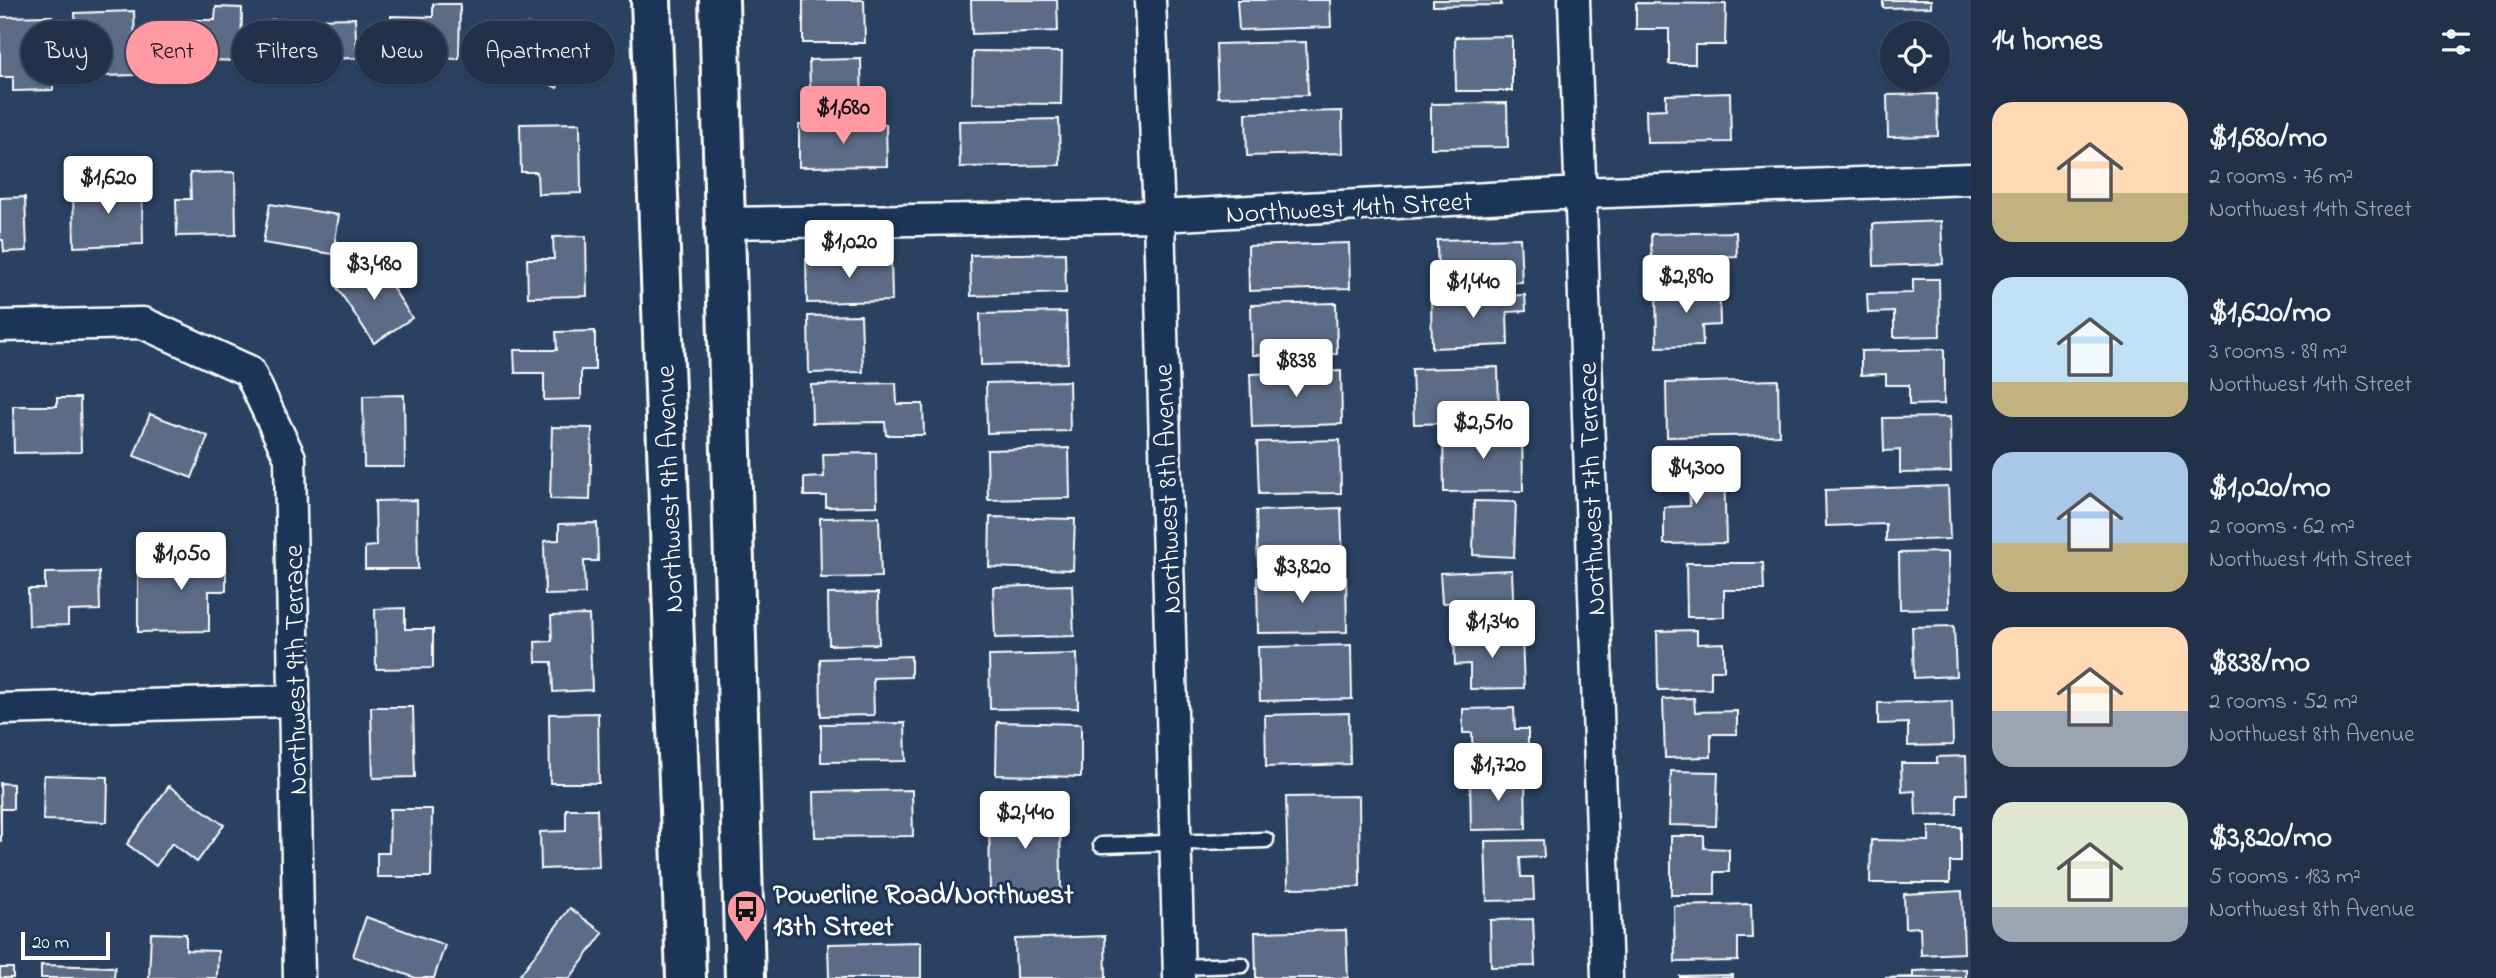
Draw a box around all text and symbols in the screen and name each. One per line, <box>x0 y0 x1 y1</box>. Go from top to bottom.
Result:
text: 14 homes <box>1992 20 2103 64</box>
chip: Buy <box>21 21 112 84</box>
chip: Rent <box>126 21 218 84</box>
chip: Filters <box>232 21 342 84</box>
chip: New <box>356 21 447 84</box>
chip: Apartment <box>461 21 615 84</box>
map controls <box>1880 21 1950 91</box>
button: locate <box>1880 21 1950 91</box>
icon: filters <box>2437 23 2475 61</box>
pin: $1,680 <box>786 86 900 146</box>
text: $1,680 <box>816 92 870 125</box>
text: $1,680/mo <box>2209 117 2327 161</box>
icon: home <box>2048 130 2132 214</box>
pin: $1,620 <box>51 156 165 216</box>
text: 2 rooms · 76 m² <box>2209 161 2353 194</box>
text: $1,620 <box>80 162 136 195</box>
street label: Northwest 14th Street <box>1225 183 1474 236</box>
text: Northwest 14th Street <box>2209 194 2412 227</box>
pin: $1,020 <box>792 220 906 280</box>
text: $1,020 <box>821 226 877 259</box>
pin: $3,480 <box>317 243 431 302</box>
text: $3,480 <box>346 248 402 281</box>
pin: $2,890 <box>1629 256 1743 315</box>
pin: $1,440 <box>1416 260 1530 320</box>
text: $2,890 <box>1659 261 1713 294</box>
text: $1,440 <box>1446 266 1500 299</box>
text: $1,620/mo <box>2209 292 2331 336</box>
icon: home <box>2048 305 2132 389</box>
text: 3 rooms · 89 m² <box>2209 336 2347 369</box>
pin: $838 <box>1255 340 1337 399</box>
text: $838 <box>1276 345 1316 378</box>
street label: Northwest 7th Terrace <box>1569 361 1618 616</box>
street label: Northwest 8th Avenue <box>1145 363 1194 615</box>
street label: Northwest 9th Avenue <box>647 364 696 614</box>
text: Northwest 14th Street <box>2209 369 2412 402</box>
pin: $2,510 <box>1426 402 1540 461</box>
text: $2,510 <box>1453 407 1513 440</box>
pin: $4,300 <box>1639 447 1753 506</box>
text: $4,300 <box>1668 452 1724 485</box>
text: $1,020/mo <box>2209 467 2331 511</box>
icon: home <box>2048 480 2132 564</box>
text: 2 rooms · 62 m² <box>2209 511 2355 544</box>
pin: $1,050 <box>124 532 238 592</box>
text: $1,050 <box>152 538 210 571</box>
street label: Northwest 9th Terrace <box>275 544 320 796</box>
text: Northwest 14th Street <box>2209 544 2412 577</box>
pin: $3,820 <box>1245 546 1359 605</box>
text: $3,820 <box>1273 551 1331 584</box>
pin: $1,340 <box>1435 600 1549 660</box>
text: $1,340 <box>1465 606 1519 639</box>
text: $838/mo <box>2209 642 2310 686</box>
icon: home <box>2048 655 2132 739</box>
text: 2 rooms · 52 m² <box>2209 686 2358 719</box>
text: Northwest 8th Avenue <box>2209 719 2415 752</box>
pin: $1,720 <box>1441 744 1555 803</box>
text: $1,720 <box>1470 749 1526 782</box>
pin: $2,440 <box>968 792 1082 851</box>
text: $2,440 <box>996 797 1054 830</box>
text: $3,820/mo <box>2209 817 2332 861</box>
icon: home <box>2048 830 2132 914</box>
text: 5 rooms · 183 m² <box>2209 861 2361 894</box>
place label: Powerline Road/Northwest 13th Street <box>773 876 1074 949</box>
bus stop icon: Powerline Road/Northwest 13th Street <box>725 888 767 943</box>
text: Northwest 8th Avenue <box>2209 894 2415 927</box>
scale bar <box>21 929 110 961</box>
text: 20 m <box>32 930 69 957</box>

